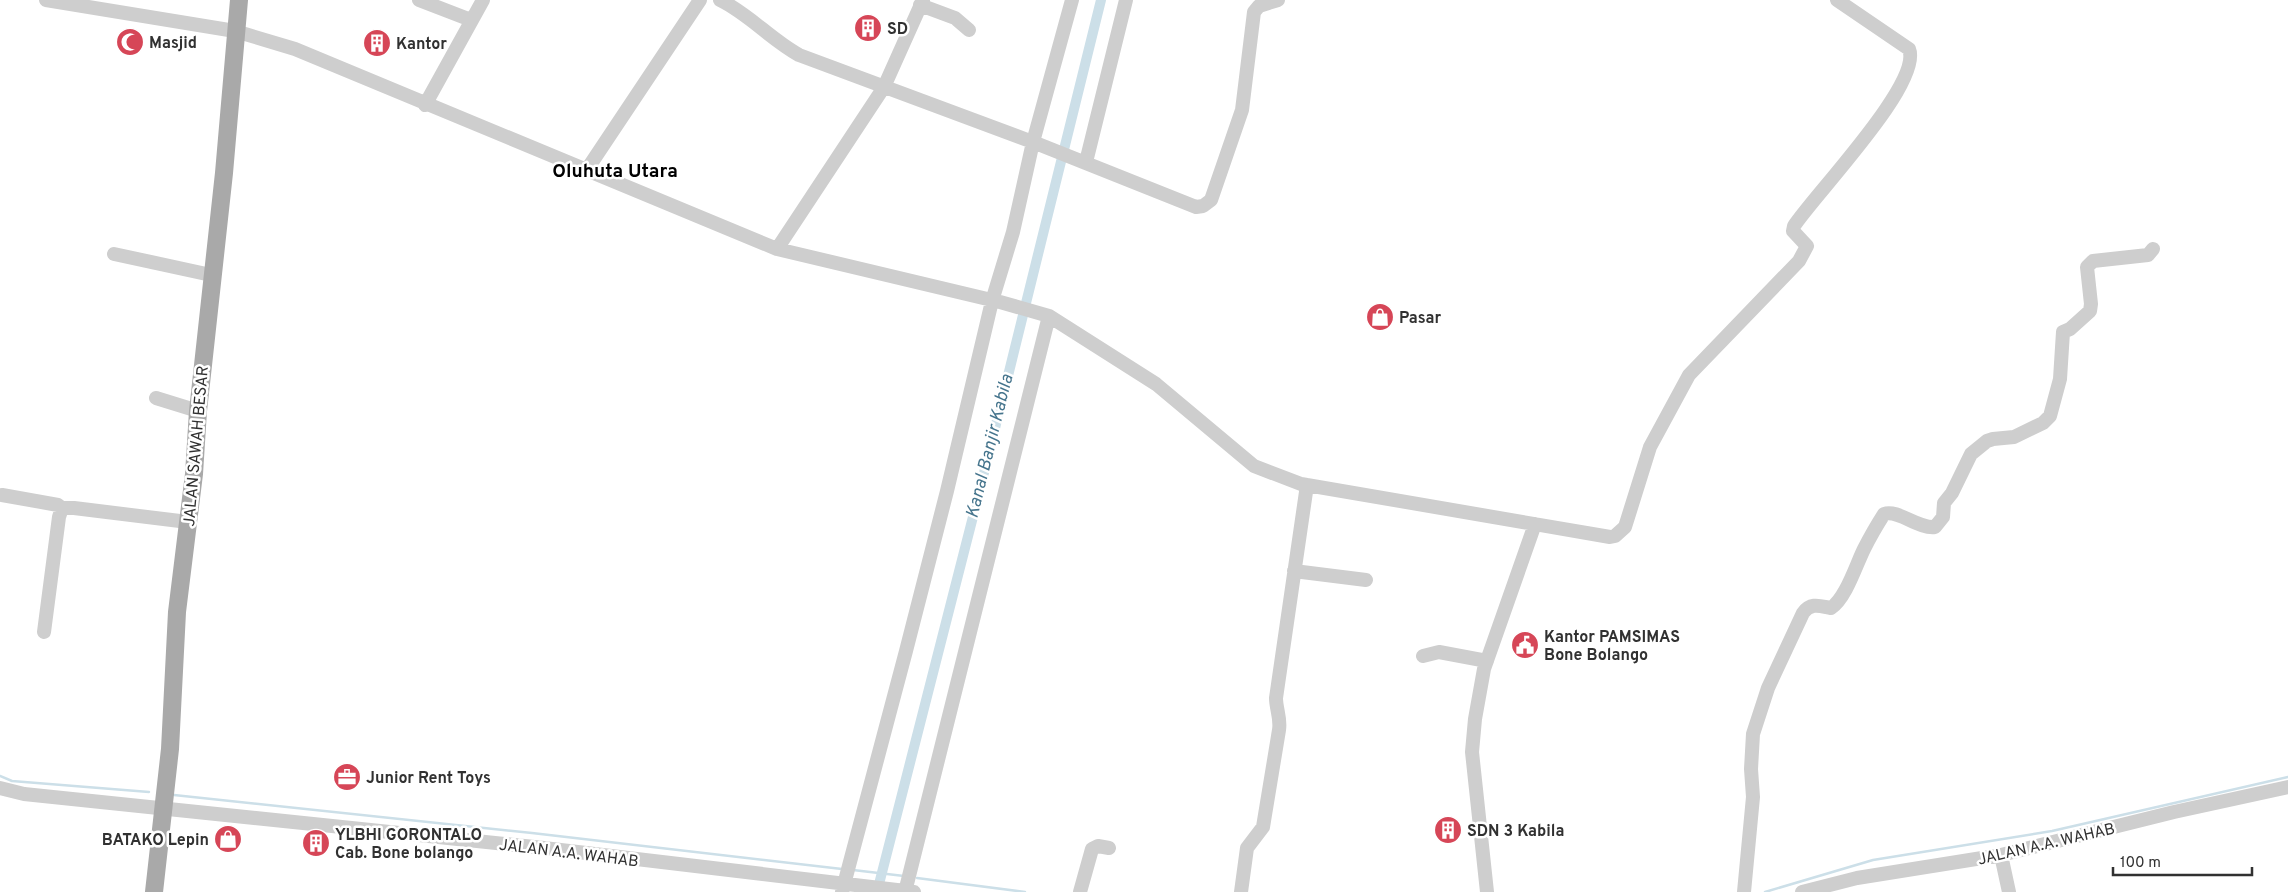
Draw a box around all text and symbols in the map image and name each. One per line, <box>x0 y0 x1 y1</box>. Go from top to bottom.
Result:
building icon: SD <box>853 13 883 43</box>
place label: SD <box>887 20 908 40</box>
mosque icon: Masjid <box>115 27 145 57</box>
building icon: Kantor <box>362 28 392 58</box>
place label: Masjid <box>149 34 197 54</box>
place label: Kantor <box>396 35 447 55</box>
district label: Oluhuta Utara <box>552 160 678 184</box>
shop icon: Pasar <box>1365 302 1395 332</box>
place label: Pasar <box>1399 309 1442 329</box>
street label: JALAN SAWAH BESAR <box>180 365 214 527</box>
water label: Kanal Banjir Kabila <box>961 371 1020 521</box>
place label: Kantor PAMSIMAS Bone Bolango <box>1544 628 1680 666</box>
public building icon: Kantor PAMSIMAS Bone Bolango <box>1510 630 1540 660</box>
office icon: Junior Rent Toys <box>332 762 362 792</box>
place label: Junior Rent Toys <box>366 769 491 789</box>
building icon: SDN 3 Kabila <box>1433 815 1463 845</box>
street label: JALAN A.A. WAHAB <box>1976 819 2117 870</box>
place label: SDN 3 Kabila <box>1467 822 1564 842</box>
shop icon: BATAKO Lepin <box>213 824 243 854</box>
place label: YLBHI GORONTALO Cab. Bone bolango <box>335 826 482 864</box>
building icon: YLBHI GORONTALO Cab. Bone bolango <box>301 828 331 858</box>
place label: BATAKO Lepin <box>102 831 209 851</box>
street label: JALAN A.A. WAHAB <box>498 836 640 872</box>
scale bar <box>2113 844 2252 876</box>
text: 100 m <box>2120 854 2161 873</box>

